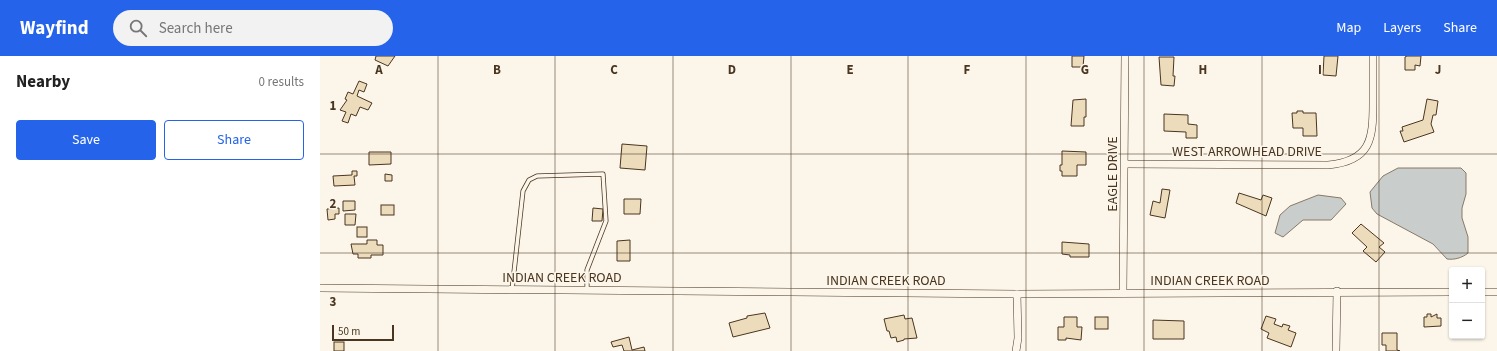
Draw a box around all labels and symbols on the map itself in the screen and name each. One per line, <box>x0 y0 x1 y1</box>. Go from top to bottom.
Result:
text: A <box>374 61 383 79</box>
text: B <box>493 61 501 79</box>
text: C <box>610 61 618 79</box>
text: D <box>728 61 736 79</box>
text: E <box>846 61 854 79</box>
text: F <box>964 61 971 79</box>
text: G <box>1081 61 1089 79</box>
text: H <box>1199 61 1207 79</box>
text: I <box>1318 61 1322 79</box>
text: J <box>1435 61 1441 79</box>
text: 1 <box>330 97 337 115</box>
street label: EAGLE DRIVE <box>1103 136 1123 212</box>
street label: WEST ARROWHEAD DRIVE <box>1172 142 1322 162</box>
text: 2 <box>330 195 337 213</box>
street label: INDIAN CREEK ROAD <box>502 268 622 288</box>
street label: INDIAN CREEK ROAD <box>826 271 946 291</box>
street label: INDIAN CREEK ROAD <box>1150 271 1270 291</box>
text: 3 <box>330 293 337 311</box>
scale bar <box>332 323 394 342</box>

